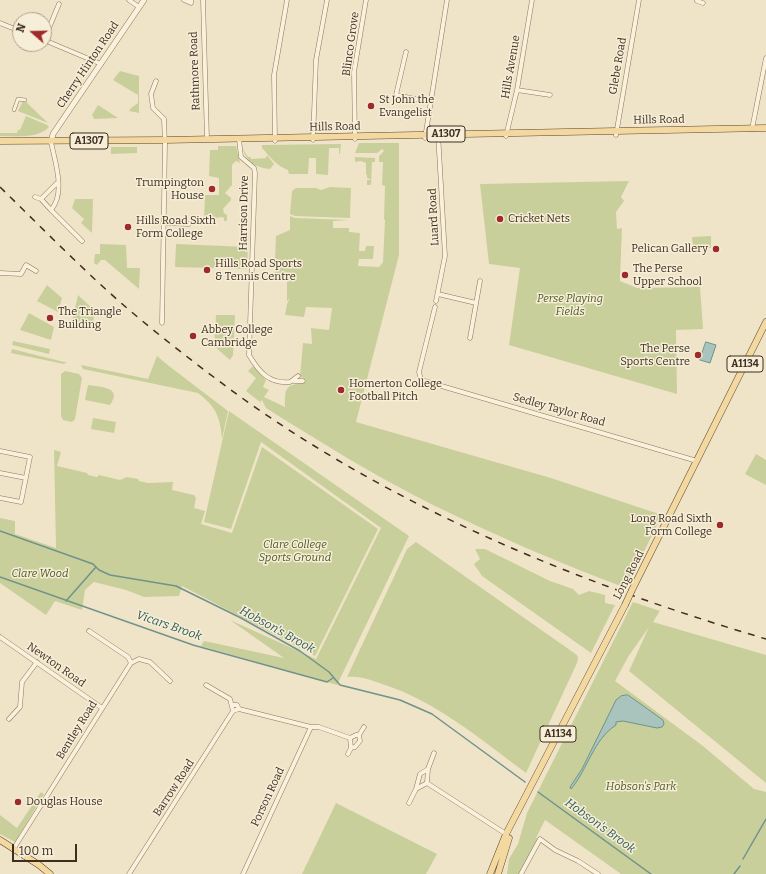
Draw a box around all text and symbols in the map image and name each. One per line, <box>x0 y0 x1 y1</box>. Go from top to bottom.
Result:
street label: Blinco Grove <box>340 11 362 77</box>
north arrow <box>12 12 52 52</box>
street label: Cherry Hinton Road <box>54 19 122 111</box>
text: N <box>14 22 29 34</box>
street label: Rathmore Road <box>187 31 203 111</box>
street label: Hills Avenue <box>499 34 523 100</box>
street label: Glebe Road <box>606 36 630 96</box>
place label: St John the Evangelist <box>379 93 434 119</box>
marker: St John the Evangelist <box>366 101 376 111</box>
street label: Hills Road <box>633 113 685 127</box>
street label: Hills Road <box>309 120 361 134</box>
road number: A1307 <box>427 126 465 142</box>
road number: A1307 <box>70 133 108 149</box>
street label: Harrison Drive <box>237 175 251 251</box>
place label: Trumpington House <box>136 176 204 202</box>
marker: Trumpington House <box>207 184 217 194</box>
street label: Luard Road <box>426 188 442 246</box>
place label: Cricket Nets <box>508 212 570 226</box>
place label: Hills Road Sixth Form College <box>136 214 216 240</box>
marker: Cricket Nets <box>495 214 505 224</box>
marker: Hills Road Sixth Form College <box>123 222 133 232</box>
place label: Pelican Gallery <box>631 242 708 256</box>
marker: Pelican Gallery <box>711 244 721 254</box>
place label: Hills Road Sports & Tennis Centre <box>215 257 302 283</box>
place label: The Perse Upper School <box>633 262 702 288</box>
marker: Hills Road Sports & Tennis Centre <box>202 265 212 275</box>
marker: The Perse Upper School <box>620 270 630 280</box>
park label: Perse Playing Fields <box>537 292 603 318</box>
place label: The Triangle Building <box>58 305 122 331</box>
marker: The Triangle Building <box>45 313 55 323</box>
place label: Abbey College Cambridge <box>201 323 273 349</box>
marker: Abbey College Cambridge <box>188 331 198 341</box>
place label: The Perse Sports Centre <box>620 342 690 368</box>
marker: The Perse Sports Centre <box>693 350 703 360</box>
road number: A1134 <box>727 356 763 372</box>
place label: Homerton College Football Pitch <box>349 377 442 403</box>
marker: Homerton College Football Pitch <box>336 385 346 395</box>
street label: Sedley Taylor Road <box>511 390 607 430</box>
place label: Long Road Sixth Form College <box>630 512 712 538</box>
marker: Long Road Sixth Form College <box>715 520 725 530</box>
park label: Clare College Sports Ground <box>259 538 331 564</box>
street label: Long Road <box>611 548 647 602</box>
park label: Clare Wood <box>12 567 68 581</box>
water label: Hobson's Brook <box>237 603 317 657</box>
water label: Vicars Brook <box>134 608 204 644</box>
street label: Newton Road <box>24 640 88 690</box>
street label: Bentley Road <box>54 698 100 762</box>
road number: A1134 <box>540 726 576 742</box>
street label: Barrow Road <box>151 757 197 819</box>
street label: Porson Road <box>248 765 288 829</box>
park label: Hobson's Park <box>606 780 676 794</box>
place label: Douglas House <box>26 795 102 809</box>
water label: Hobson's Brook <box>562 796 638 856</box>
marker: Douglas House <box>13 797 23 807</box>
scale bar <box>14 836 79 862</box>
text: 100 m <box>19 844 53 858</box>

